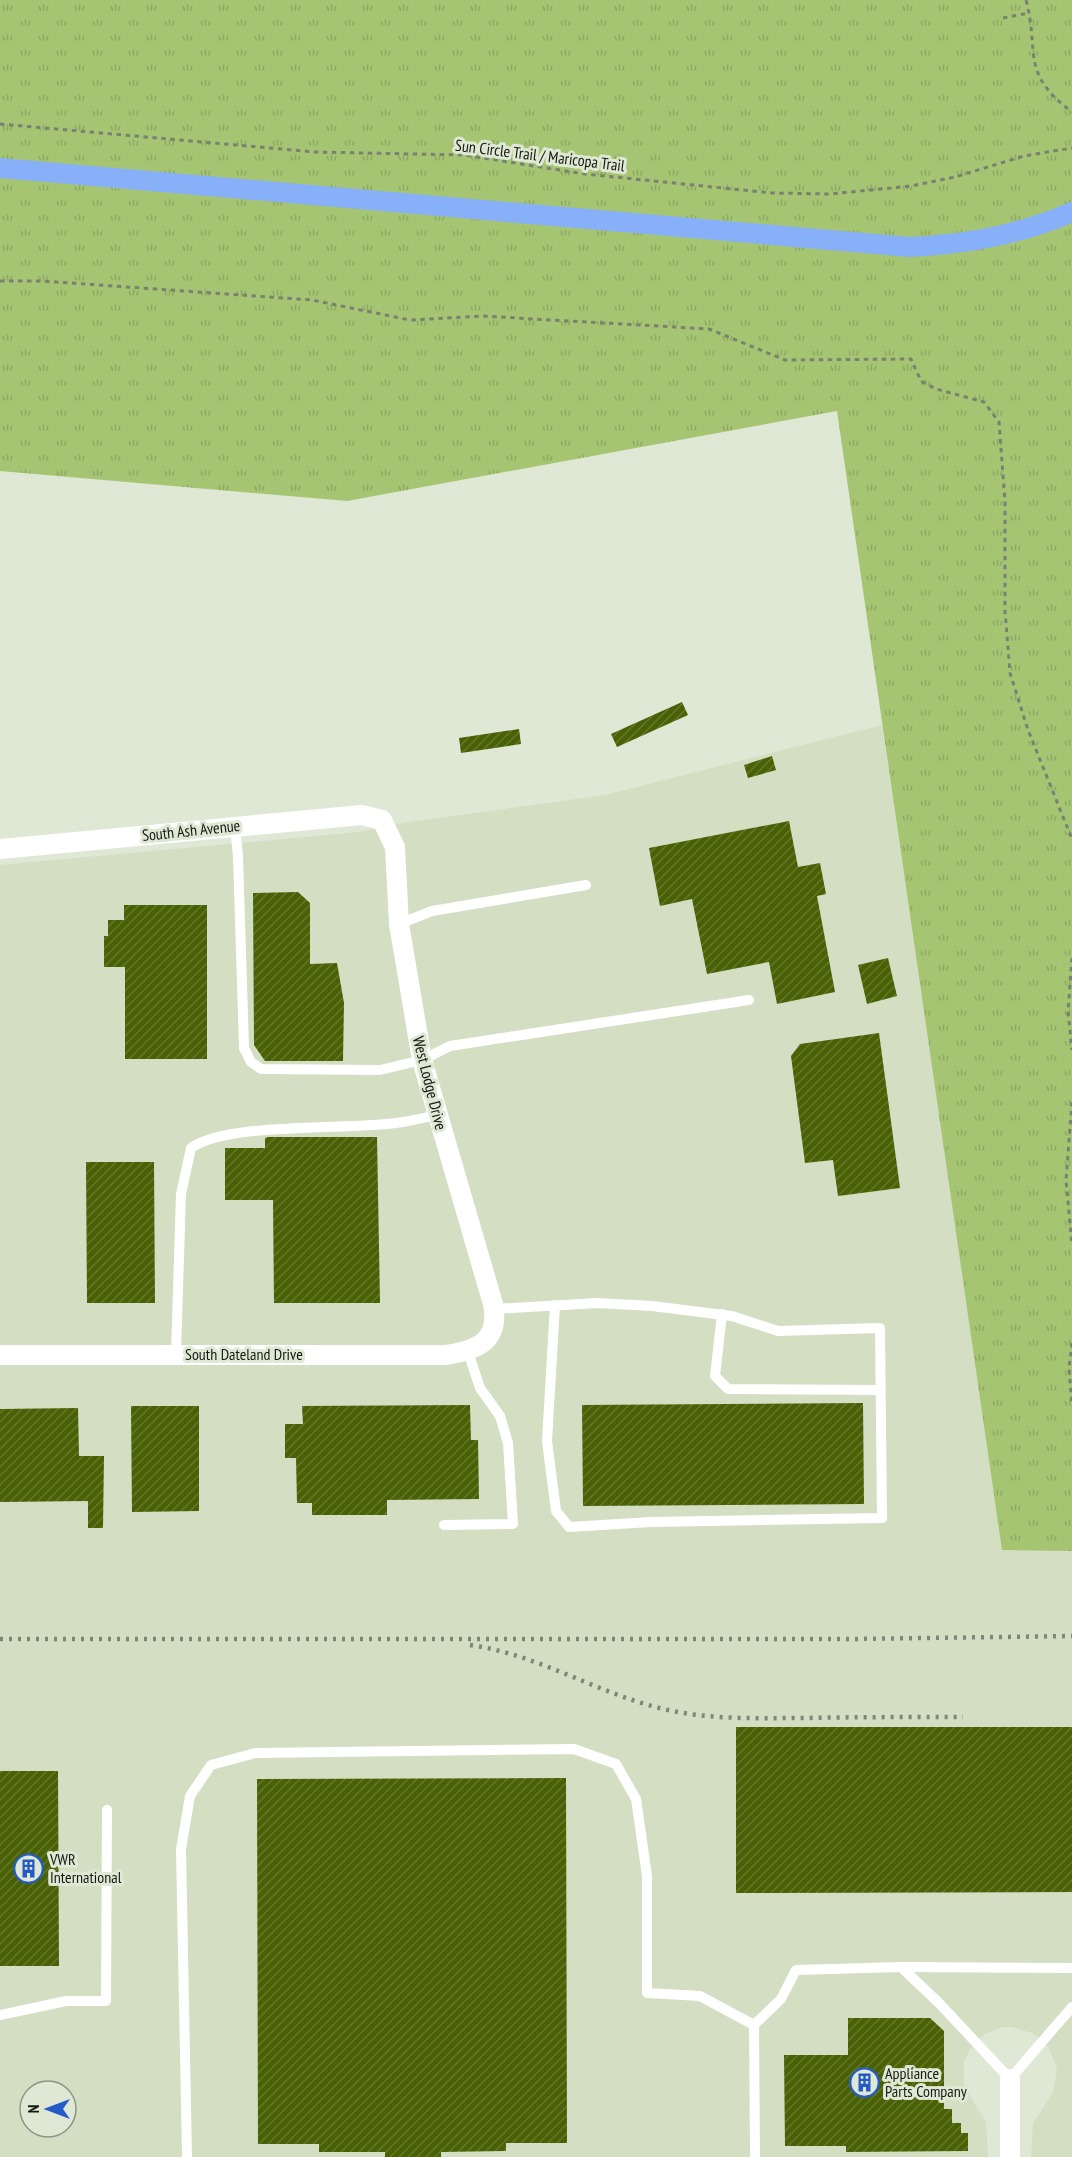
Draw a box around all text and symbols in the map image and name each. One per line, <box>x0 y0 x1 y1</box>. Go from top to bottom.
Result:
street label: Sun Circle Trail / Maricopa Trail <box>454 135 626 175</box>
street label: South Ash Avenue <box>141 815 241 845</box>
street label: West Lodge Drive <box>409 1034 451 1132</box>
street label: South Dateland Drive <box>185 1344 303 1364</box>
place label: VWR International <box>49 1849 122 1887</box>
building icon: VWR International <box>13 1852 45 1884</box>
place label: Appliance Parts Company <box>885 2063 967 2101</box>
building icon: Appliance Parts Company <box>848 2066 880 2098</box>
north arrow <box>18 2079 78 2139</box>
text: N <box>23 2105 43 2113</box>

